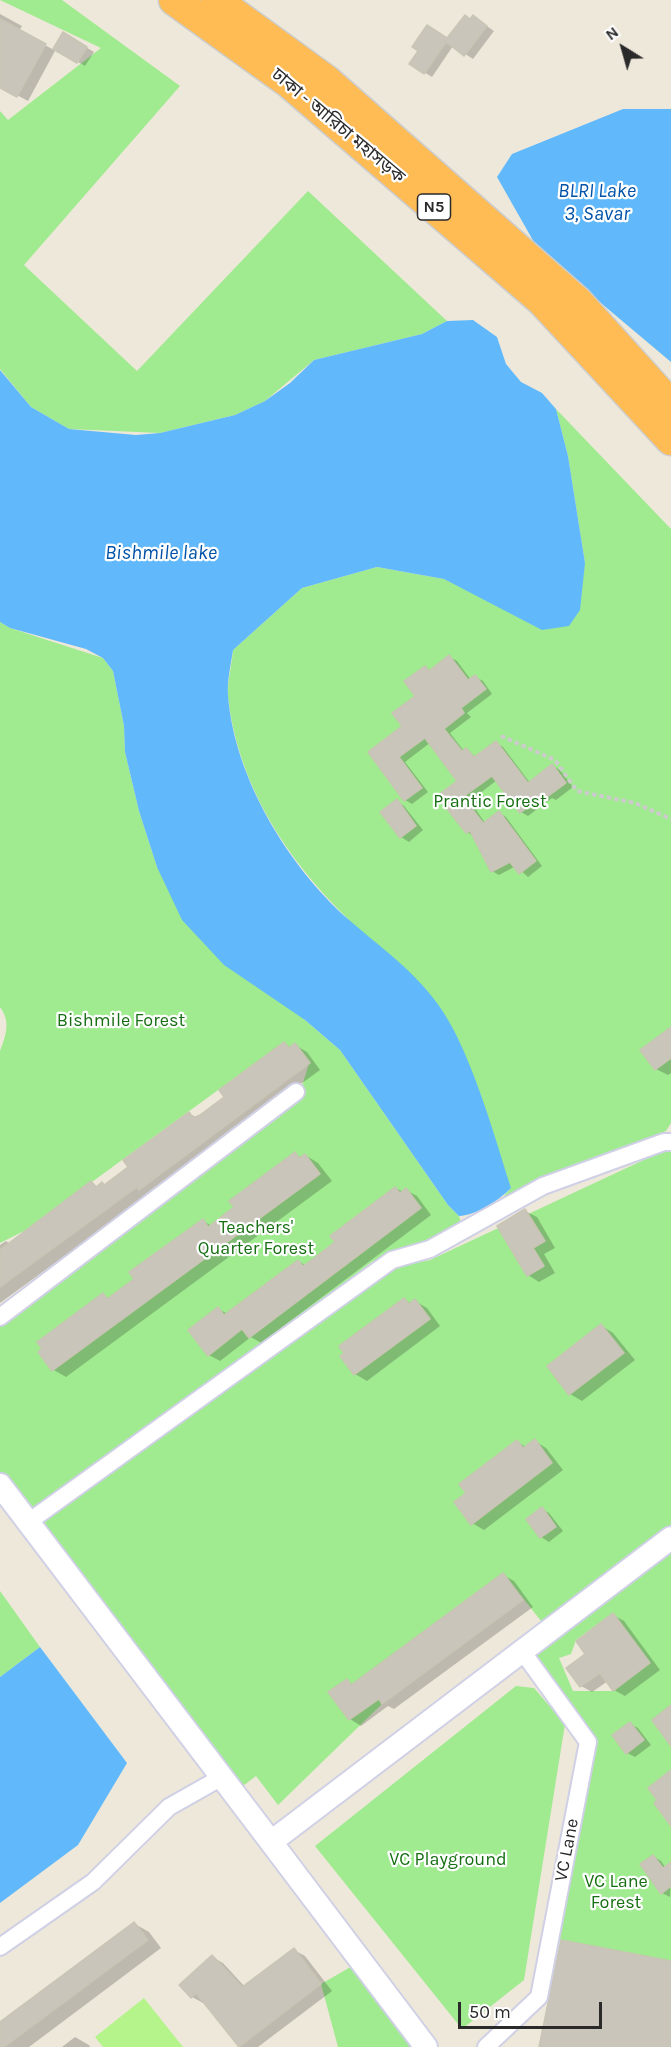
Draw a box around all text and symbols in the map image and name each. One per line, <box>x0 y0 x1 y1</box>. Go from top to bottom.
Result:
north arrow <box>593 18 653 78</box>
text: N <box>602 22 622 44</box>
street label: ঢাকা - আরিচা মহাসড়ক <box>267 64 409 188</box>
water label: BLRI Lake 3, Savar <box>558 179 636 226</box>
road number: N5 <box>418 194 450 220</box>
water label: Bishmile lake <box>105 541 217 565</box>
park label: Prantic Forest <box>433 791 547 813</box>
park label: Bishmile Forest <box>57 1010 185 1032</box>
park label: Teachers' Quarter Forest <box>198 1217 314 1260</box>
street label: VC Lane <box>550 1817 584 1883</box>
park label: VC Playground <box>389 1849 507 1871</box>
park label: VC Lane Forest <box>584 1871 648 1914</box>
scale bar <box>461 1990 605 2028</box>
text: 50 m <box>469 2001 511 2023</box>

